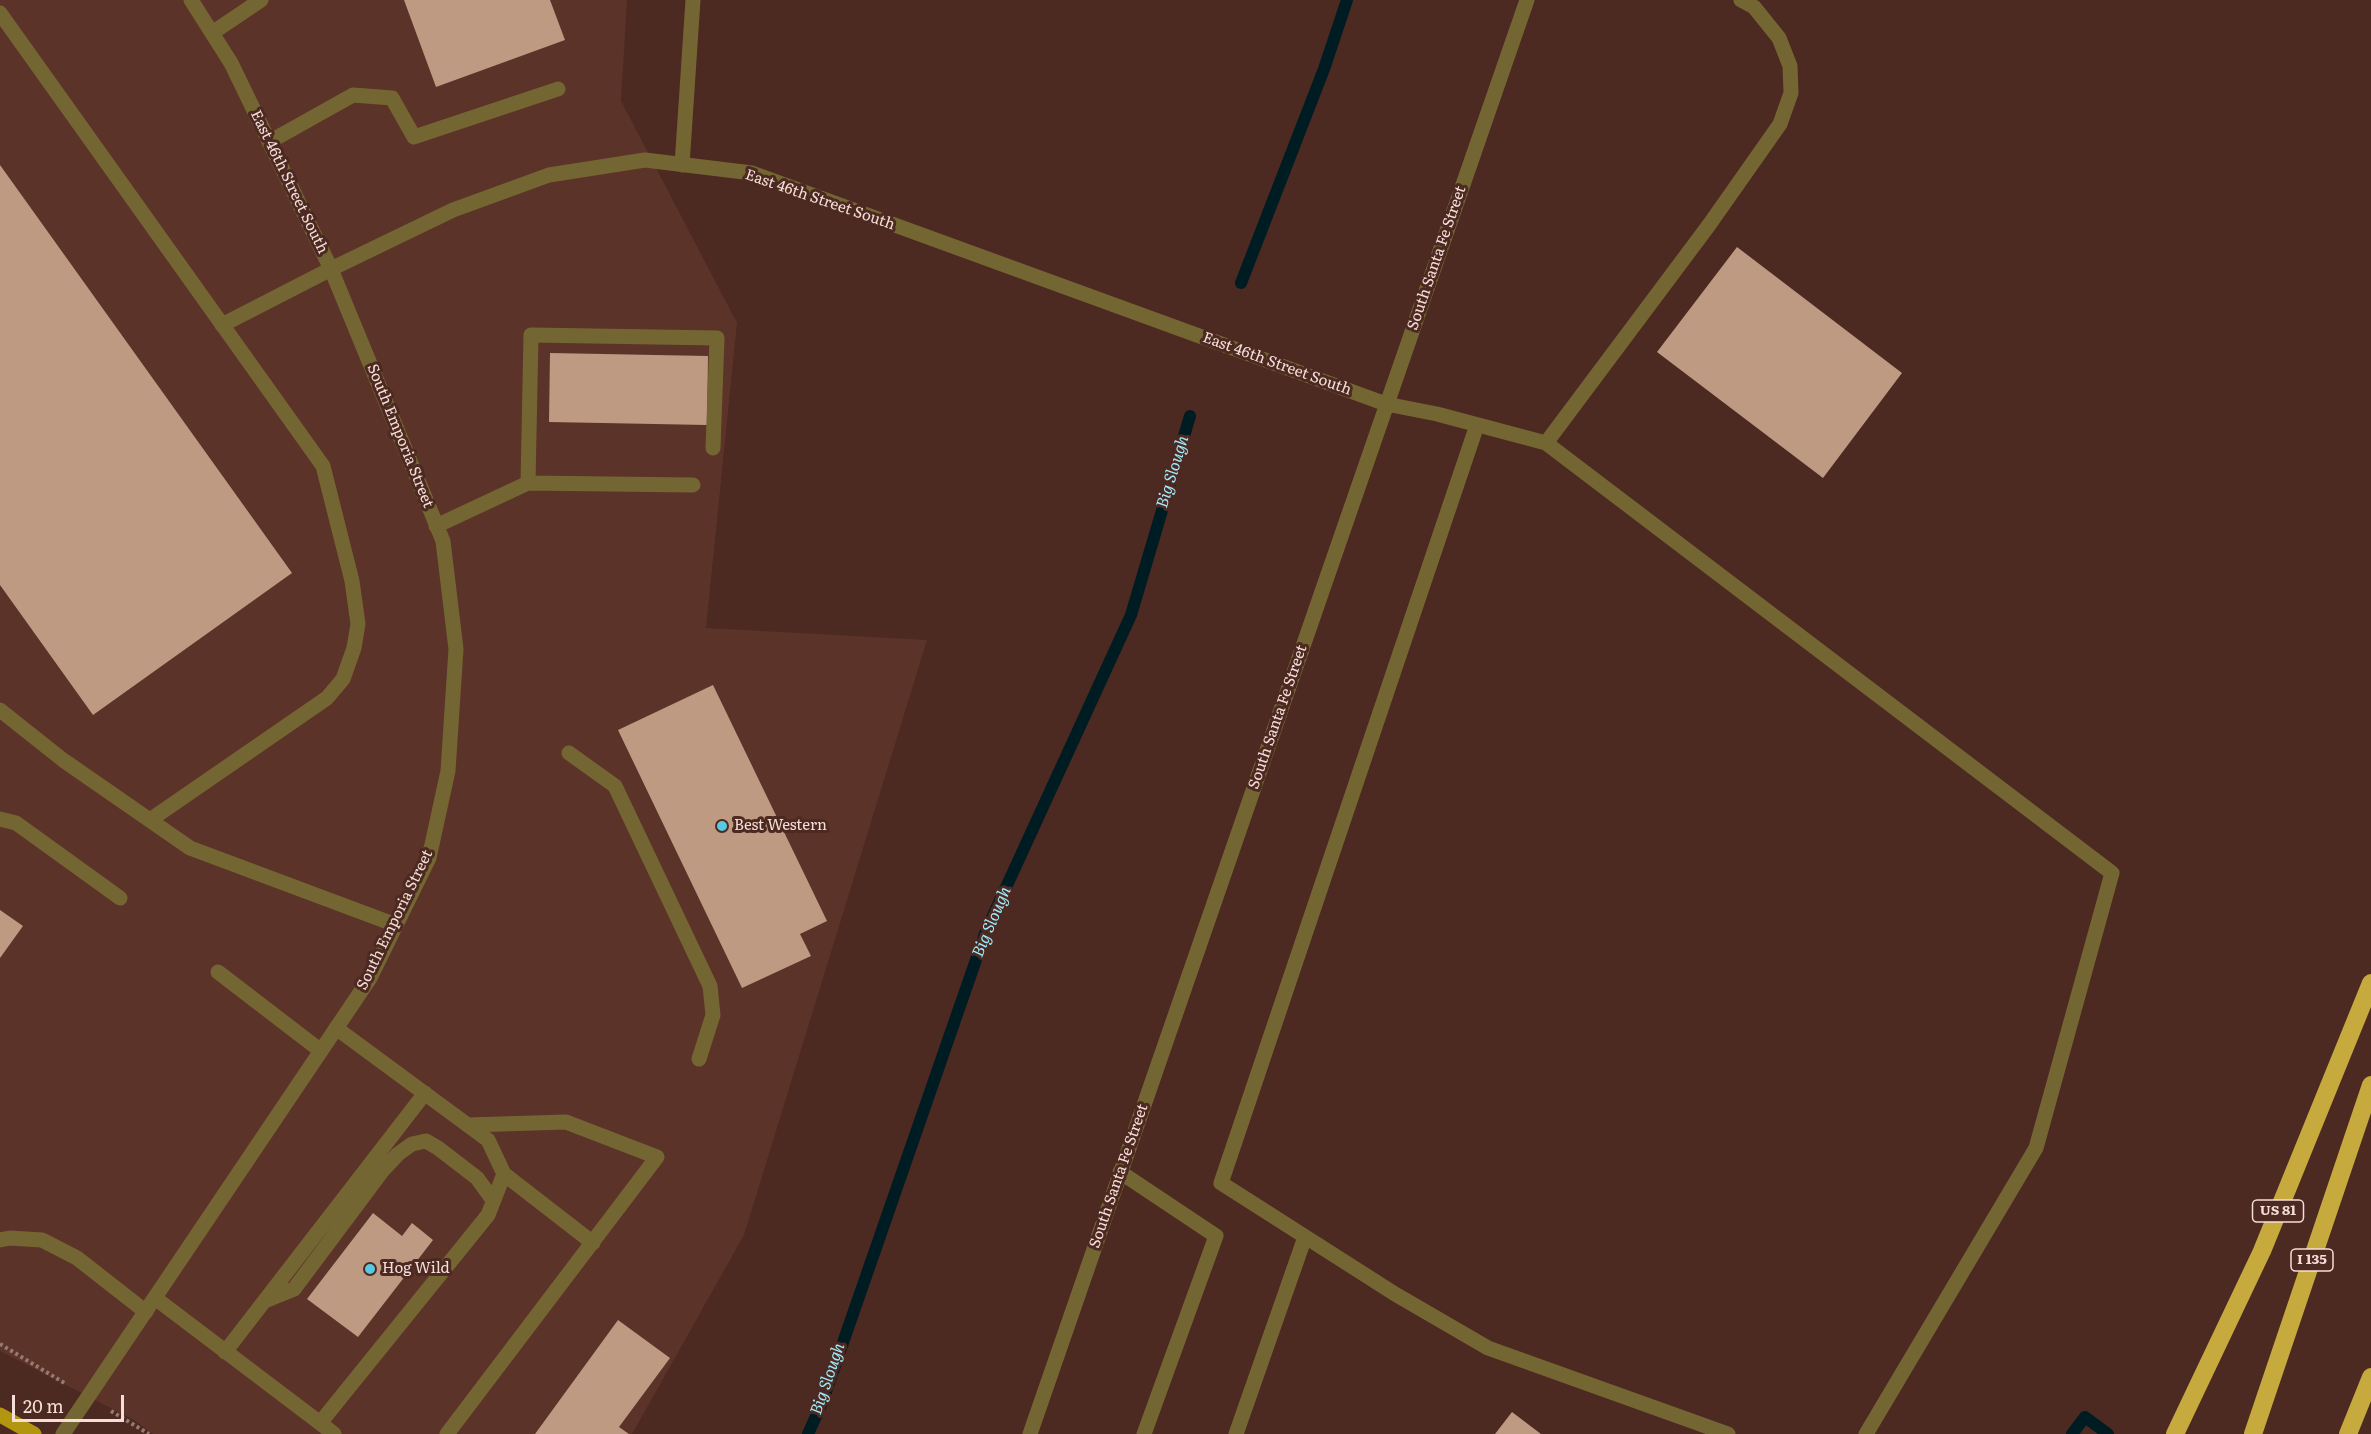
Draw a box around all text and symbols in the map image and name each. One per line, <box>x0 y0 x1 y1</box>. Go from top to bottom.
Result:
street label: East 46th Street South <box>246 107 332 257</box>
street label: East 46th Street South <box>743 166 897 234</box>
street label: South Santa Fe Street <box>1404 184 1470 332</box>
street label: East 46th Street South <box>1200 329 1354 399</box>
street label: South Emporia Street <box>363 361 437 511</box>
water label: Big Slough <box>1153 434 1193 510</box>
street label: South Santa Fe Street <box>1245 643 1311 791</box>
place label: Best Western <box>734 817 827 835</box>
marker: Best Western <box>715 819 729 833</box>
street label: South Emporia Street <box>353 847 437 993</box>
water label: Big Slough <box>969 884 1015 960</box>
street label: South Santa Fe Street <box>1086 1102 1152 1250</box>
road number: US 81 <box>2252 1200 2304 1222</box>
road number: I 135 <box>2291 1249 2333 1271</box>
place label: Hog Wild <box>382 1260 450 1278</box>
marker: Hog Wild <box>363 1262 377 1276</box>
water label: Big Slough <box>807 1341 849 1417</box>
scale bar <box>15 1383 128 1421</box>
text: 20 m <box>23 1392 64 1419</box>

